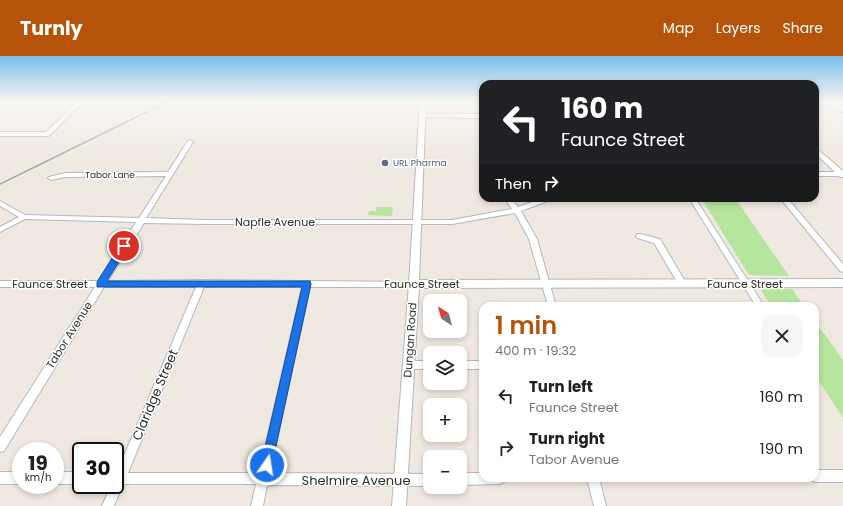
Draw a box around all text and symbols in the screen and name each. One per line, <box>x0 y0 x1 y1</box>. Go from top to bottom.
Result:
text: Turnly <box>20 15 83 42</box>
text: Map <box>663 18 694 38</box>
text: Layers <box>716 18 760 38</box>
text: Share <box>782 18 823 38</box>
text: 160 m <box>561 89 643 128</box>
icon: left <box>495 96 547 148</box>
text: Faunce Street <box>561 127 685 152</box>
place label: URL Pharma <box>393 157 447 169</box>
marker: URL Pharma <box>380 158 390 168</box>
street label: Tabor Lane <box>85 169 135 181</box>
icon: right <box>540 172 562 194</box>
text: Then <box>495 173 532 194</box>
street label: Napfle Avenue <box>235 214 315 230</box>
pin <box>107 229 141 263</box>
icon: arrive <box>113 235 135 257</box>
street label: Faunce Street <box>12 276 88 292</box>
street label: Faunce Street <box>384 276 460 292</box>
street label: Faunce Street <box>707 276 783 292</box>
north arrow <box>423 294 467 338</box>
map controls <box>423 294 467 494</box>
street label: Tabor Avenue <box>42 298 96 372</box>
street label: Dungan Road <box>399 302 421 378</box>
text: 1 min <box>495 309 557 342</box>
button: close <box>761 315 803 357</box>
text: 400 m · 19:32 <box>495 341 576 360</box>
street label: Claridge Street <box>127 346 183 443</box>
button: layers <box>423 346 467 390</box>
text: Turn left <box>529 376 593 397</box>
icon: left <box>495 385 517 407</box>
text: 160 m <box>760 386 803 407</box>
button: + <box>423 398 467 442</box>
text: Faunce Street <box>529 398 618 417</box>
text: Turn right <box>529 428 605 449</box>
icon: right <box>495 437 517 459</box>
text: 190 m <box>760 438 803 459</box>
speed limit sign: 30 <box>72 442 124 494</box>
position arrow <box>246 444 288 486</box>
text: 19 <box>28 449 48 477</box>
button: − <box>423 450 467 494</box>
text: Tabor Avenue <box>529 450 619 469</box>
text: km/h <box>25 470 51 485</box>
street label: Shelmire Avenue <box>302 471 411 490</box>

